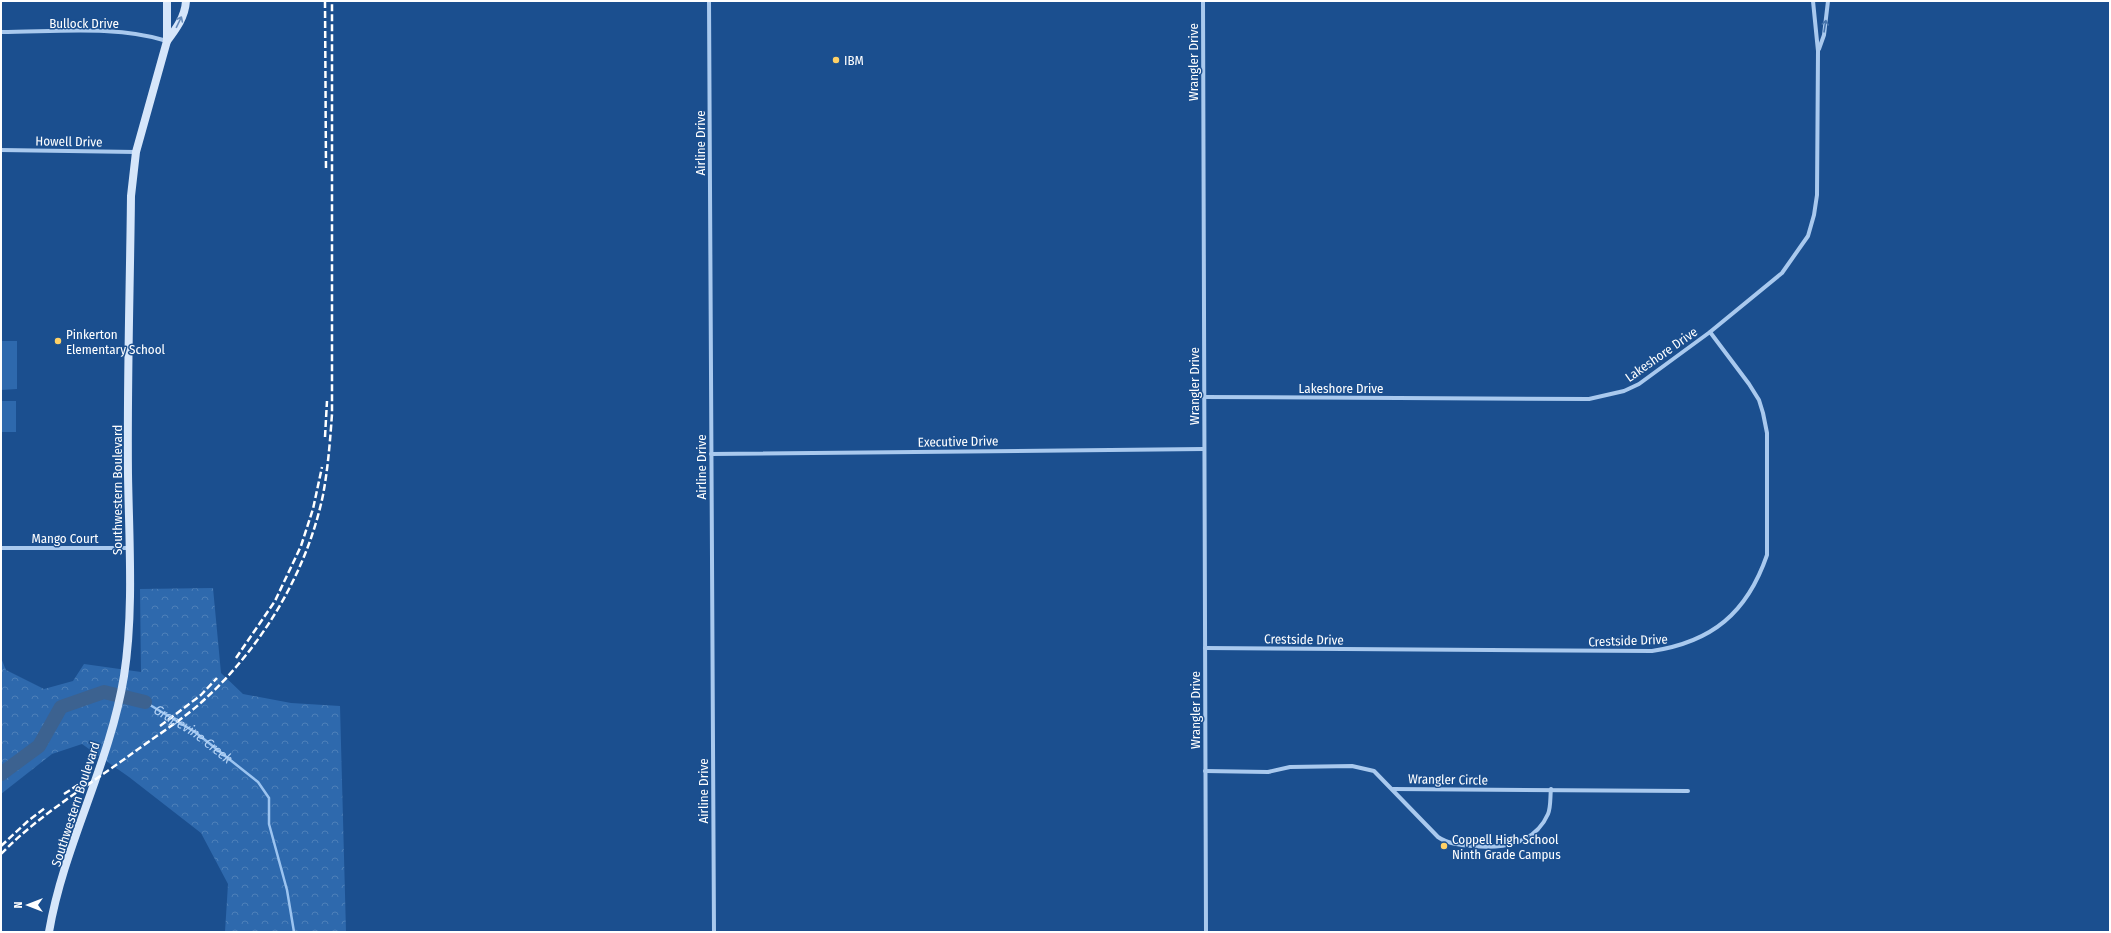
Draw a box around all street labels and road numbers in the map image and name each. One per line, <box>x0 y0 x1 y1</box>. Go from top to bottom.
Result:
street label: Bullock Drive <box>49 16 119 31</box>
street label: Wrangler Drive <box>1186 23 1201 101</box>
street label: Airline Drive <box>693 110 708 176</box>
street label: Howell Drive <box>35 133 103 150</box>
street label: Lakeshore Drive <box>1622 324 1700 385</box>
street label: Wrangler Drive <box>1187 347 1202 425</box>
street label: Lakeshore Drive <box>1299 381 1383 396</box>
street label: Southwestern Boulevard <box>110 425 125 555</box>
street label: Executive Drive <box>918 433 998 450</box>
street label: Airline Drive <box>694 434 709 500</box>
street label: Mango Court <box>31 531 99 546</box>
street label: Crestside Drive <box>1264 631 1344 648</box>
street label: Crestside Drive <box>1588 632 1668 649</box>
street label: Wrangler Drive <box>1188 671 1203 749</box>
street label: Southwestern Boulevard <box>48 740 103 868</box>
street label: Airline Drive <box>696 758 711 824</box>
street label: Wrangler Circle <box>1408 771 1488 788</box>

